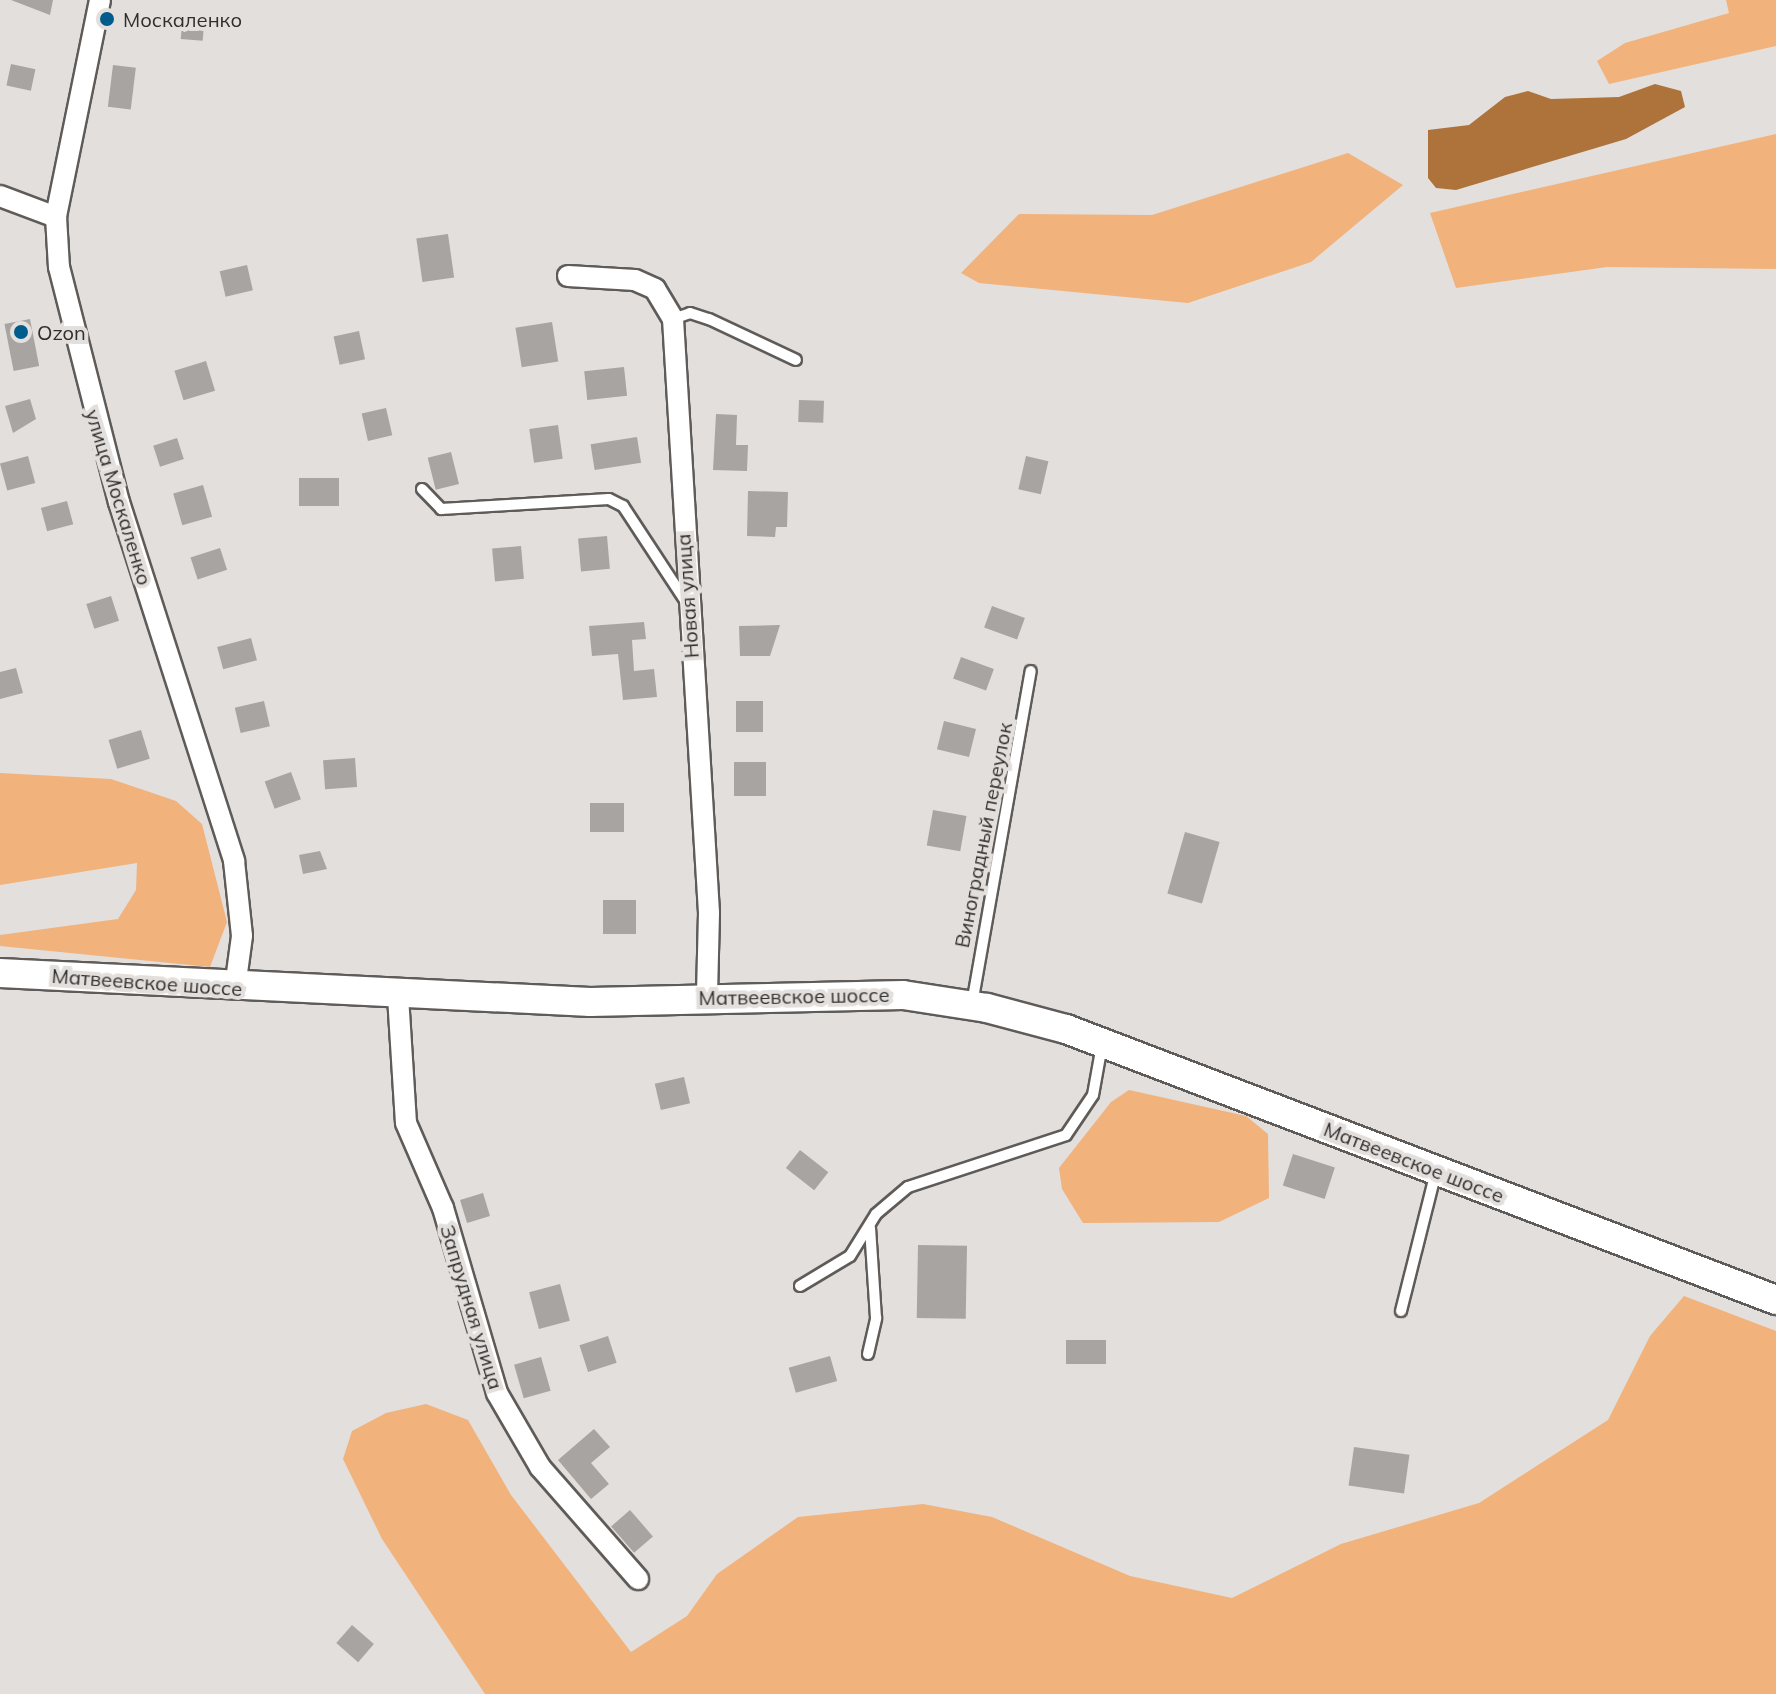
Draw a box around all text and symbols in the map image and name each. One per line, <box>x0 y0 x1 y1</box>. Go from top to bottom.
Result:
place label: Москаленко <box>123 7 242 31</box>
marker: Москаленко <box>98 10 116 28</box>
place label: Ozon <box>37 320 86 344</box>
marker: Ozon <box>12 323 30 341</box>
street label: улица Москаленко <box>81 406 157 588</box>
street label: Новая улица <box>671 533 703 659</box>
street label: Виноградный переулок <box>949 720 1017 950</box>
street label: Матвеевское шоссе <box>51 963 243 1001</box>
street label: Матвеевское шоссе <box>698 982 890 1010</box>
street label: Матвеевское шоссе <box>1321 1117 1507 1207</box>
street label: Запрудная улица <box>436 1222 508 1392</box>

